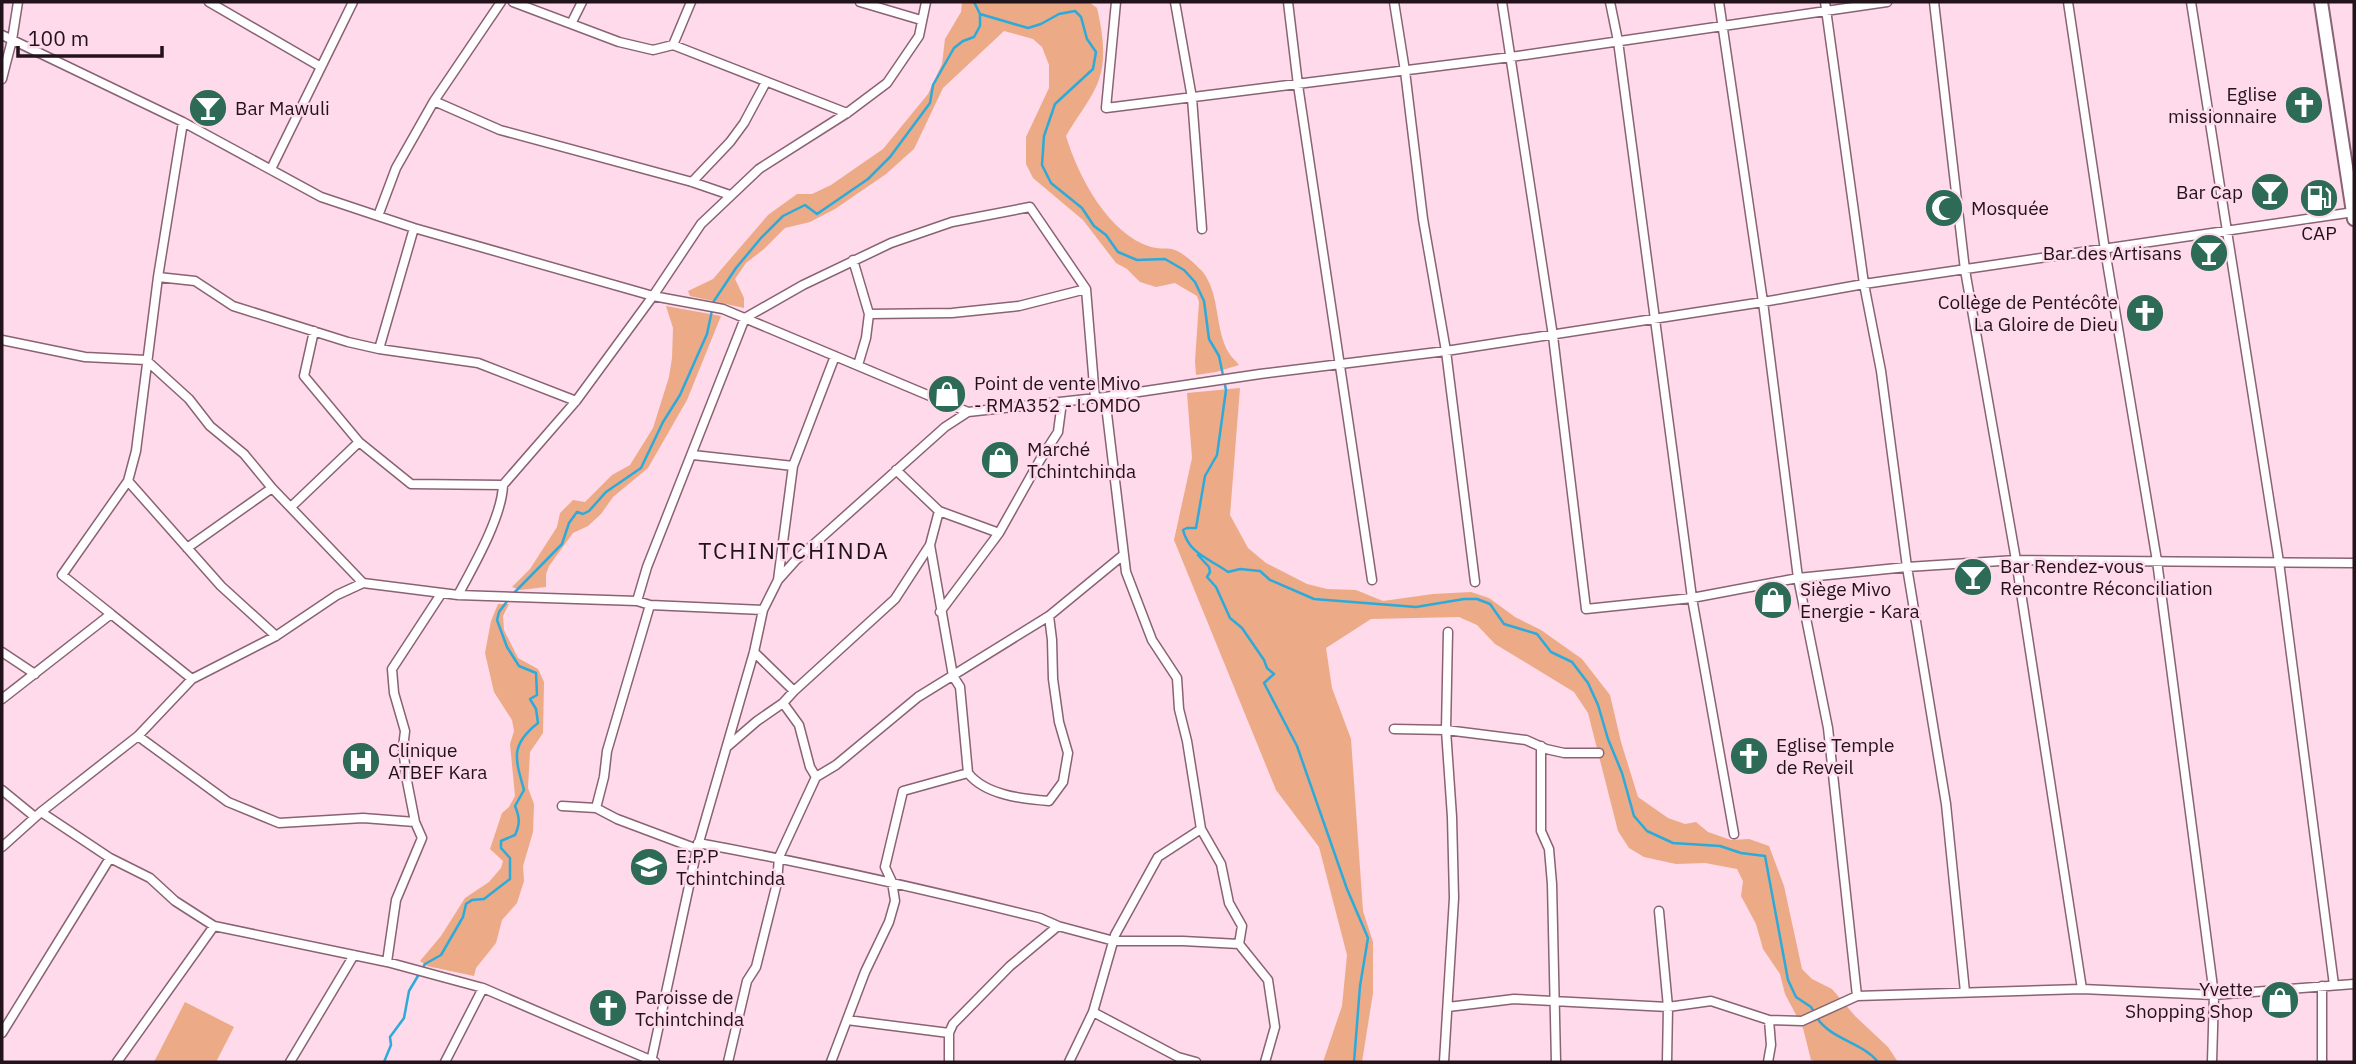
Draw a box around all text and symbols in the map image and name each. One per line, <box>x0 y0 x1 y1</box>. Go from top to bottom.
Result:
scale bar <box>18 14 161 58</box>
text: 100 m <box>28 24 89 52</box>
place label: Eglise missionnaire <box>2168 82 2277 128</box>
church icon: Eglise missionnaire <box>2283 84 2325 126</box>
bar icon: Bar Mawuli <box>187 87 229 129</box>
place label: Bar Mawuli <box>235 96 330 120</box>
bar icon: Bar Cap <box>2249 171 2291 213</box>
fuel station icon: CAP <box>2298 177 2340 219</box>
place label: Bar Cap <box>2176 180 2243 204</box>
mosque icon: Mosquée <box>1923 187 1965 229</box>
place label: Mosquée <box>1971 196 2049 220</box>
place label: CAP <box>2301 221 2337 245</box>
bar icon: Bar des Artisans <box>2188 232 2230 274</box>
place label: Bar des Artisans <box>2043 241 2182 265</box>
place label: Collège de Pentécôte La Gloire de Dieu <box>1938 290 2118 336</box>
church icon: Collège de Pentécôte La Gloire de Dieu <box>2124 292 2166 334</box>
place label: Point de vente Mivo - RMA352 - LOMDO <box>974 371 1141 417</box>
shop icon: Point de vente Mivo - RMA352 - LOMDO <box>926 373 968 415</box>
place label: Marché Tchintchinda <box>1027 437 1136 483</box>
shop icon: Marché Tchintchinda <box>979 439 1021 481</box>
district label: TCHINTCHINDA <box>698 535 890 565</box>
place label: Bar Rendez-vous Rencontre Réconciliation <box>2000 554 2213 600</box>
bar icon: Bar Rendez-vous Rencontre Réconciliation <box>1952 556 1994 598</box>
place label: Siège Mivo Energie - Kara <box>1800 577 1920 623</box>
shop icon: Siège Mivo Energie - Kara <box>1752 579 1794 621</box>
place label: Eglise Temple de Reveil <box>1776 733 1894 779</box>
church icon: Eglise Temple de Reveil <box>1728 735 1770 777</box>
place label: Clinique ATBEF Kara <box>388 738 487 784</box>
hospital icon: Clinique ATBEF Kara <box>340 740 382 782</box>
place label: E.P.P Tchintchinda <box>676 844 785 890</box>
school or university icon: E.P.P Tchintchinda <box>628 846 670 888</box>
place label: Yvette Shopping Shop <box>2125 977 2253 1023</box>
shop icon: Yvette Shopping Shop <box>2259 979 2301 1021</box>
place label: Paroisse de Tchintchinda <box>635 985 744 1031</box>
church icon: Paroisse de Tchintchinda <box>587 987 629 1029</box>

